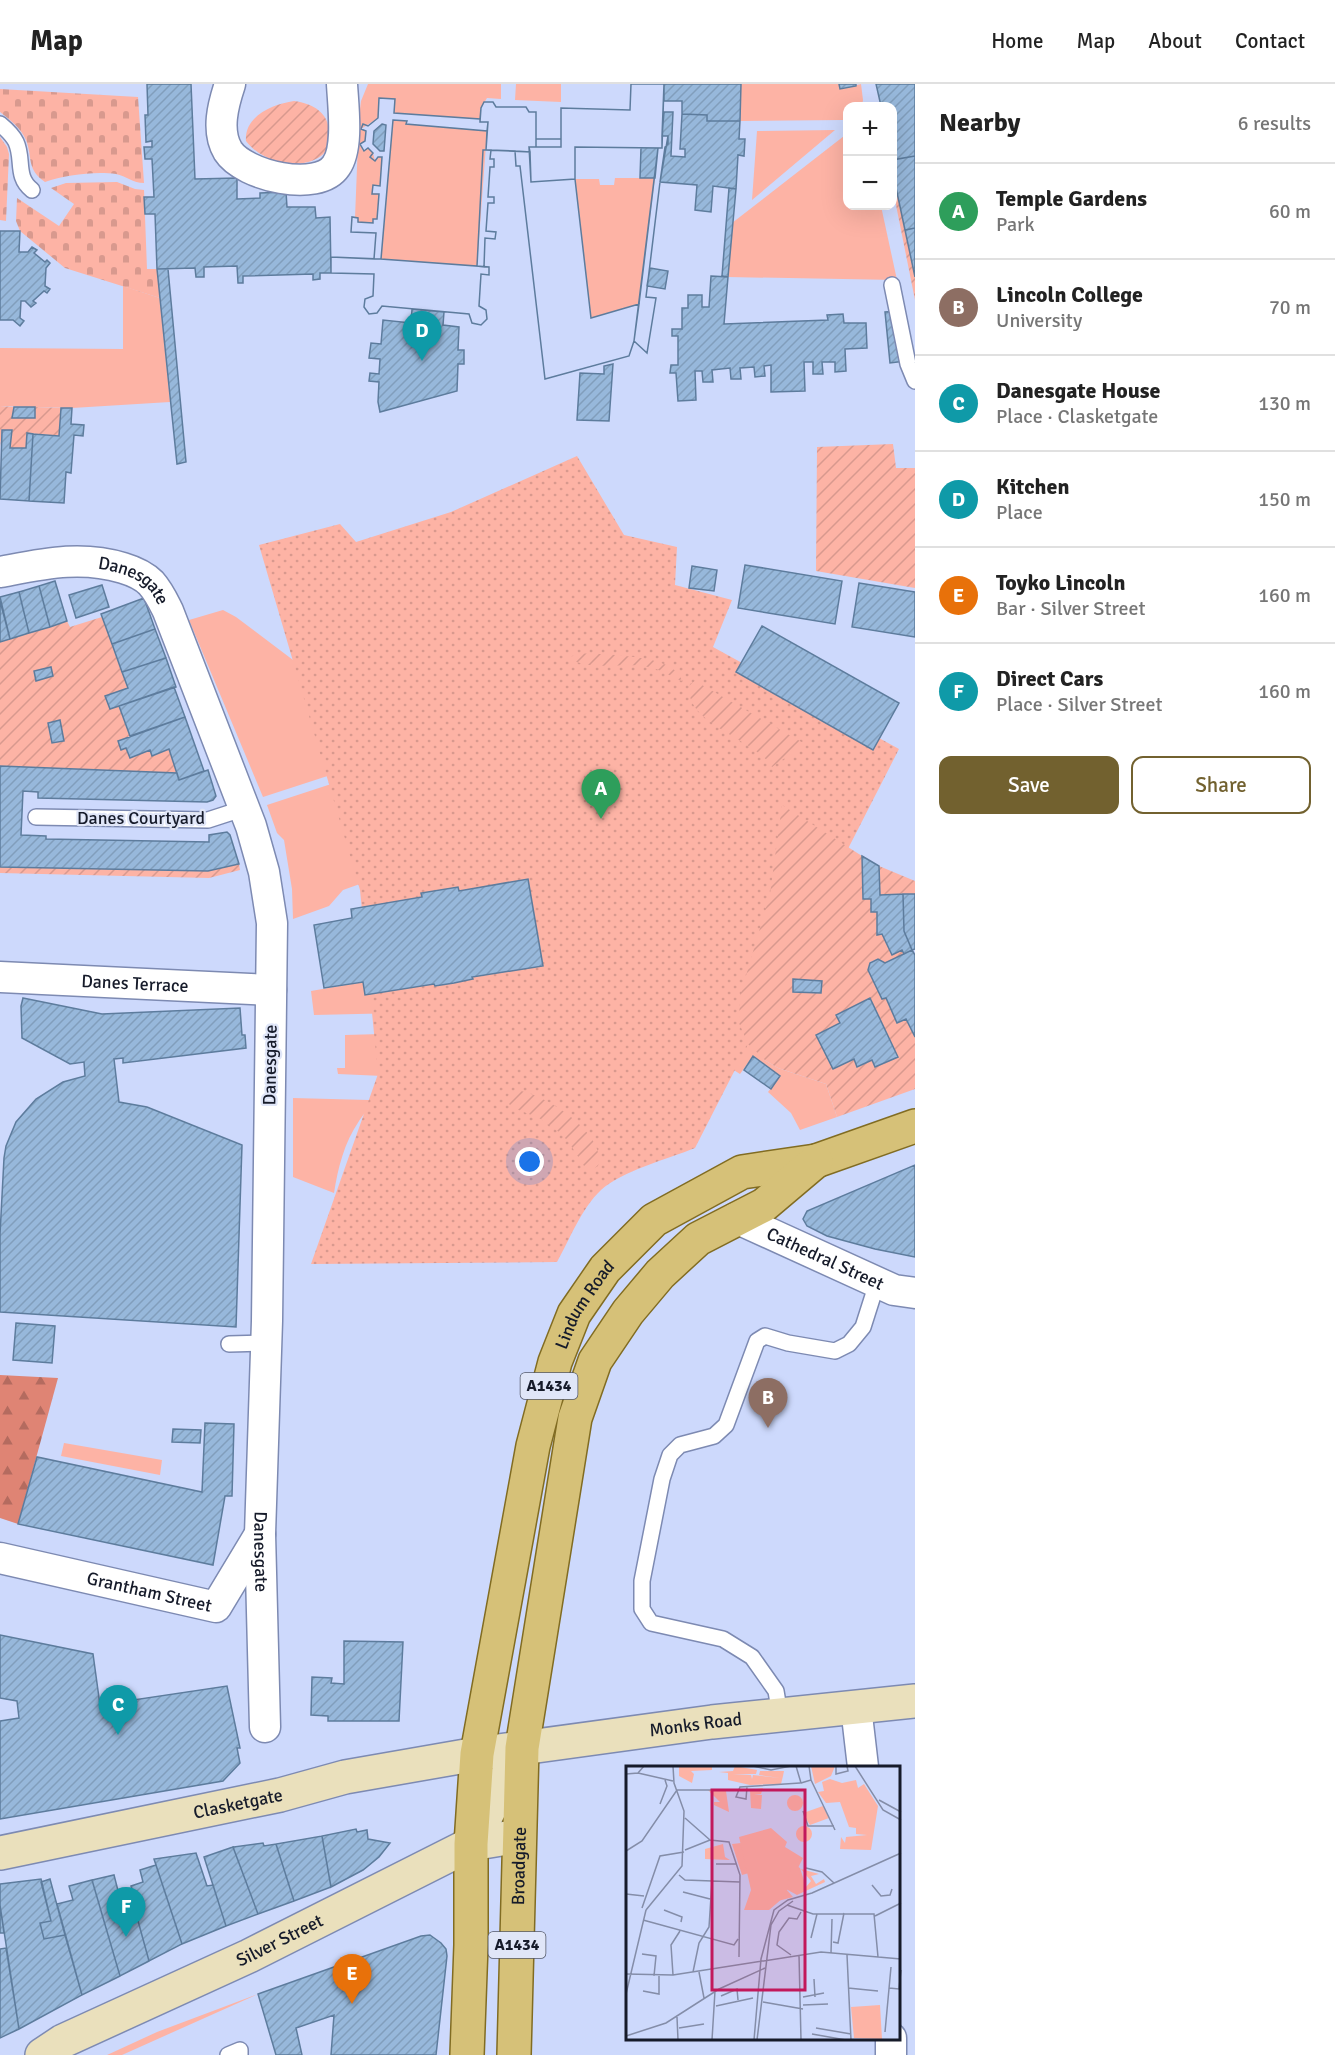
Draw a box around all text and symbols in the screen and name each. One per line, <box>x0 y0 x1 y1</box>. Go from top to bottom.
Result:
text: Map <box>30 24 83 58</box>
text: Home <box>991 28 1044 54</box>
text: Map <box>1077 28 1115 54</box>
text: About <box>1148 28 1202 54</box>
text: Contact <box>1235 28 1305 54</box>
map controls <box>843 102 897 210</box>
button: + <box>843 102 897 156</box>
text: Nearby <box>939 107 1020 139</box>
text: 6 results <box>1238 111 1311 136</box>
button: − <box>843 156 897 210</box>
text: Temple Gardens <box>996 185 1147 212</box>
text: A <box>952 199 965 224</box>
text: 60 m <box>1269 199 1311 224</box>
text: Park <box>996 212 1034 237</box>
text: Lincoln College <box>996 281 1143 308</box>
text: B <box>952 295 965 320</box>
text: 70 m <box>1269 295 1311 320</box>
text: University <box>996 308 1082 333</box>
pin: D <box>402 312 442 361</box>
text: Danesgate House <box>996 377 1161 404</box>
text: C <box>952 391 965 416</box>
text: 130 m <box>1258 391 1311 416</box>
text: Place · Clasketgate <box>996 404 1158 429</box>
text: Kitchen <box>996 473 1070 500</box>
text: D <box>952 487 965 512</box>
text: 150 m <box>1258 487 1311 512</box>
text: Place <box>996 500 1043 525</box>
street label: Danesgate <box>97 552 174 608</box>
text: Toyko Lincoln <box>996 569 1125 596</box>
text: E <box>953 583 964 608</box>
text: 160 m <box>1258 583 1311 608</box>
text: Bar · Silver Street <box>996 596 1145 621</box>
text: Direct Cars <box>996 665 1103 692</box>
text: F <box>953 679 964 704</box>
text: 160 m <box>1258 679 1311 704</box>
text: Place · Silver Street <box>996 692 1162 717</box>
button: Save <box>939 756 1119 814</box>
button: Share <box>1131 756 1311 814</box>
pin: A <box>582 770 620 819</box>
street label: Danes Courtyard <box>77 807 205 829</box>
street label: Danes Terrace <box>81 970 189 997</box>
street label: Danesgate <box>258 1024 282 1106</box>
your location <box>515 1147 544 1176</box>
street label: Cathedral Street <box>763 1222 887 1295</box>
street label: Lindum Road <box>550 1255 619 1352</box>
road number: A1434 <box>520 1373 578 1399</box>
pin: B <box>748 1378 788 1428</box>
street label: Danesgate <box>249 1511 273 1592</box>
street label: Grantham Street <box>85 1567 214 1617</box>
pin: C <box>98 1686 138 1735</box>
street label: Monks Road <box>648 1708 743 1741</box>
inset map <box>626 1766 900 2040</box>
street label: Clasketgate <box>191 1784 285 1824</box>
street label: Broadgate <box>507 1827 531 1906</box>
pin: F <box>106 1888 146 1937</box>
street label: Silver Street <box>233 1909 327 1971</box>
road number: A1434 <box>488 1932 546 1958</box>
pin: E <box>332 1954 372 2004</box>

